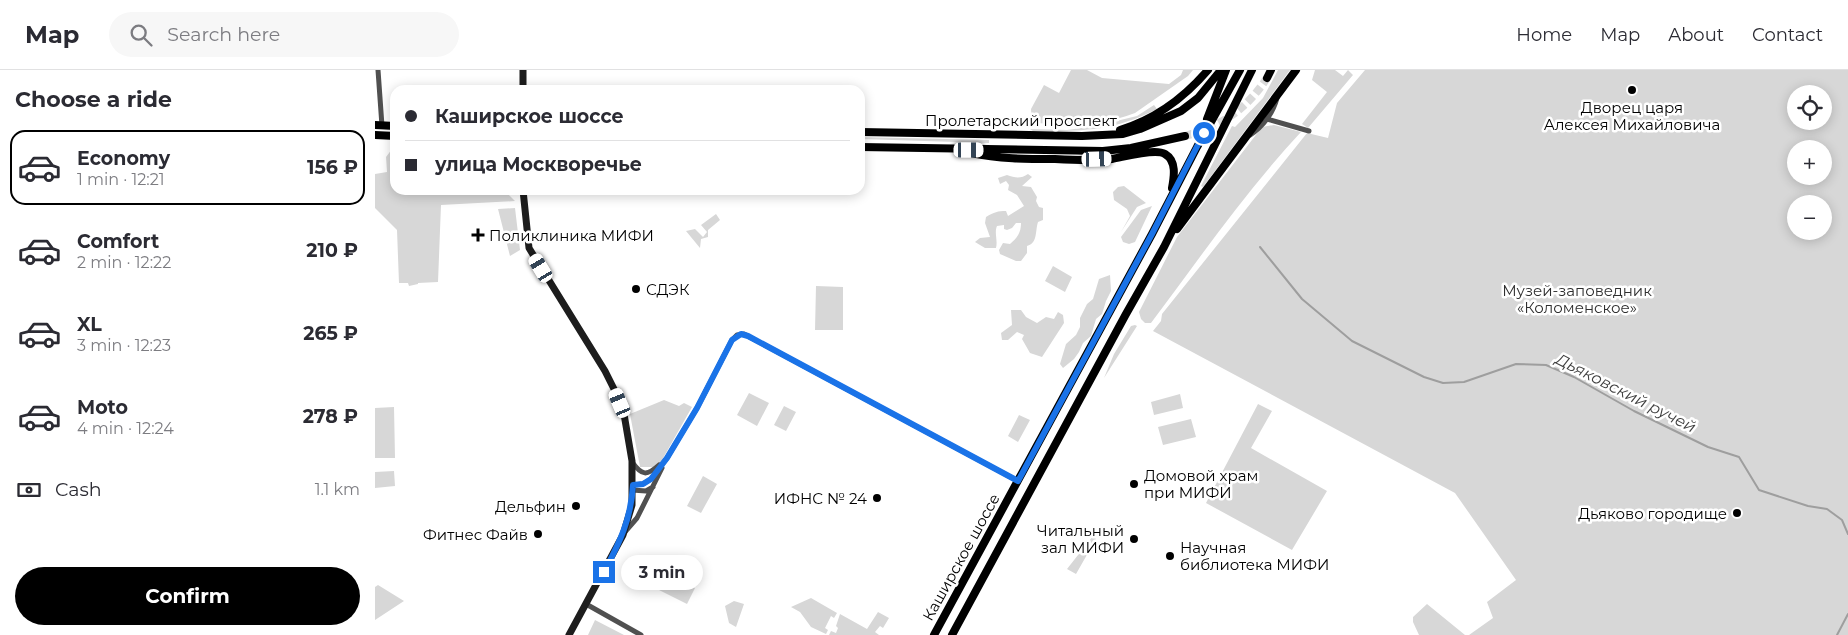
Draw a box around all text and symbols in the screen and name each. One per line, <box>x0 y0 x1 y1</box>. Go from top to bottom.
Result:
search box <box>109 12 459 57</box>
text: Map <box>25 20 79 49</box>
icon: search <box>127 21 155 49</box>
text: Search here <box>167 23 280 46</box>
text: Home <box>1516 24 1572 46</box>
text: Map <box>1600 24 1640 46</box>
text: About <box>1668 24 1724 46</box>
text: Contact <box>1752 24 1823 46</box>
marker: Дворец царя Алексея Михайловича <box>1626 84 1638 96</box>
map controls <box>1787 85 1832 240</box>
button: locate <box>1787 85 1832 130</box>
text: Choose a ride <box>15 86 172 113</box>
place label: Дворец царя Алексея Михайловича <box>1544 98 1720 134</box>
text: Каширское шоссе <box>435 105 624 128</box>
street label: Пролетарский проспект <box>925 111 1118 130</box>
route start <box>1193 122 1215 144</box>
button: + <box>1787 140 1832 185</box>
car <box>954 143 984 158</box>
icon: car <box>17 145 62 190</box>
text: Economy <box>77 147 170 170</box>
car <box>1081 151 1112 167</box>
text: улица Москворечье <box>435 153 642 176</box>
text: 156 ₽ <box>307 156 358 179</box>
text: 1 min · 12:21 <box>77 170 165 189</box>
button: − <box>1787 195 1832 240</box>
place label: Поликлиника МИФИ <box>489 226 654 245</box>
icon: car <box>17 228 62 273</box>
marker: Поликлиника МИФИ <box>471 228 485 242</box>
text: Comfort <box>77 230 159 253</box>
text: 210 ₽ <box>306 239 358 262</box>
car <box>526 251 555 285</box>
text: 2 min · 12:22 <box>77 253 171 272</box>
place label: СДЭК <box>646 280 690 299</box>
park label: Музей-заповедник «Коломенское» <box>1502 281 1652 317</box>
marker: СДЭК <box>630 283 642 295</box>
icon: car <box>17 311 62 356</box>
text: XL <box>77 313 102 336</box>
text: 265 ₽ <box>303 322 358 345</box>
text: 3 min · 12:23 <box>77 336 171 355</box>
water label: Дьяковский ручей <box>1551 348 1699 437</box>
car <box>607 386 632 420</box>
icon: car <box>17 394 62 439</box>
text: Moto <box>77 396 128 419</box>
text: 278 ₽ <box>303 405 358 428</box>
text: 4 min · 12:24 <box>77 419 174 438</box>
place label: Домовой храм при МИФИ <box>1144 466 1258 502</box>
icon: cash <box>15 476 43 504</box>
text: Cash <box>55 478 102 501</box>
marker: Домовой храм при МИФИ <box>1128 478 1140 490</box>
text: 1.1 km <box>315 480 360 499</box>
place label: ИФНС № 24 <box>774 489 867 508</box>
street label: Каширское шоссе <box>918 490 1004 624</box>
marker: ИФНС № 24 <box>871 492 883 504</box>
place label: Дельфин <box>495 497 566 516</box>
marker: Дельфин <box>570 500 582 512</box>
place label: Дьяково городище <box>1578 504 1727 523</box>
marker: Дьяково городище <box>1731 507 1743 519</box>
place label: Читальный зал МИФИ <box>1037 521 1124 557</box>
place label: Фитнес Файв <box>423 525 528 544</box>
marker: Фитнес Файв <box>532 528 544 540</box>
marker: Читальный зал МИФИ <box>1128 533 1140 545</box>
place label: Научная библиотека МИФИ <box>1180 538 1329 574</box>
marker: Научная библиотека МИФИ <box>1164 550 1176 562</box>
callout: 3 min <box>621 554 704 590</box>
route end <box>593 561 615 583</box>
text: 3 min <box>639 563 685 582</box>
button: Confirm <box>15 567 360 625</box>

